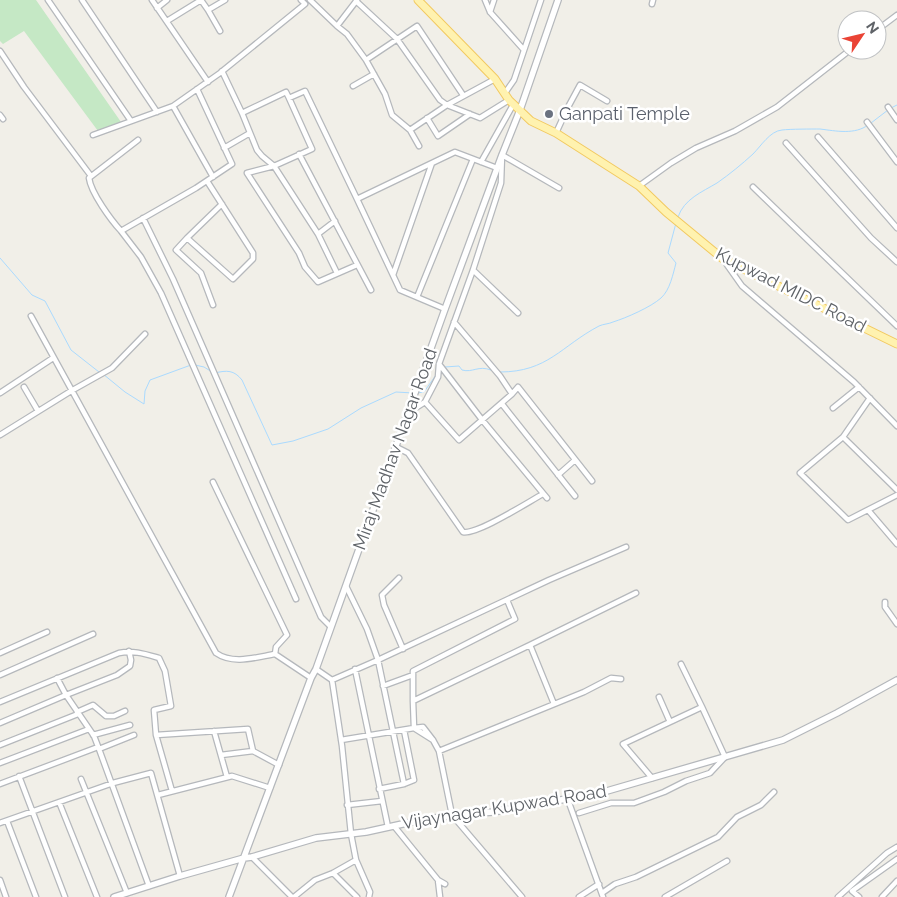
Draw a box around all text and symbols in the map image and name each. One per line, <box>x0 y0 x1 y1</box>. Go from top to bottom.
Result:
north arrow <box>837 10 887 60</box>
text: N <box>863 19 882 37</box>
place label: Ganpati Temple <box>559 103 690 124</box>
marker: Ganpati Temple <box>543 108 555 120</box>
street label: Kupwad MIDC Road <box>713 243 870 337</box>
street label: Miraj Madhav Nagar Road <box>348 345 441 553</box>
street label: Vijaynagar Kupwad Road <box>400 780 608 833</box>

